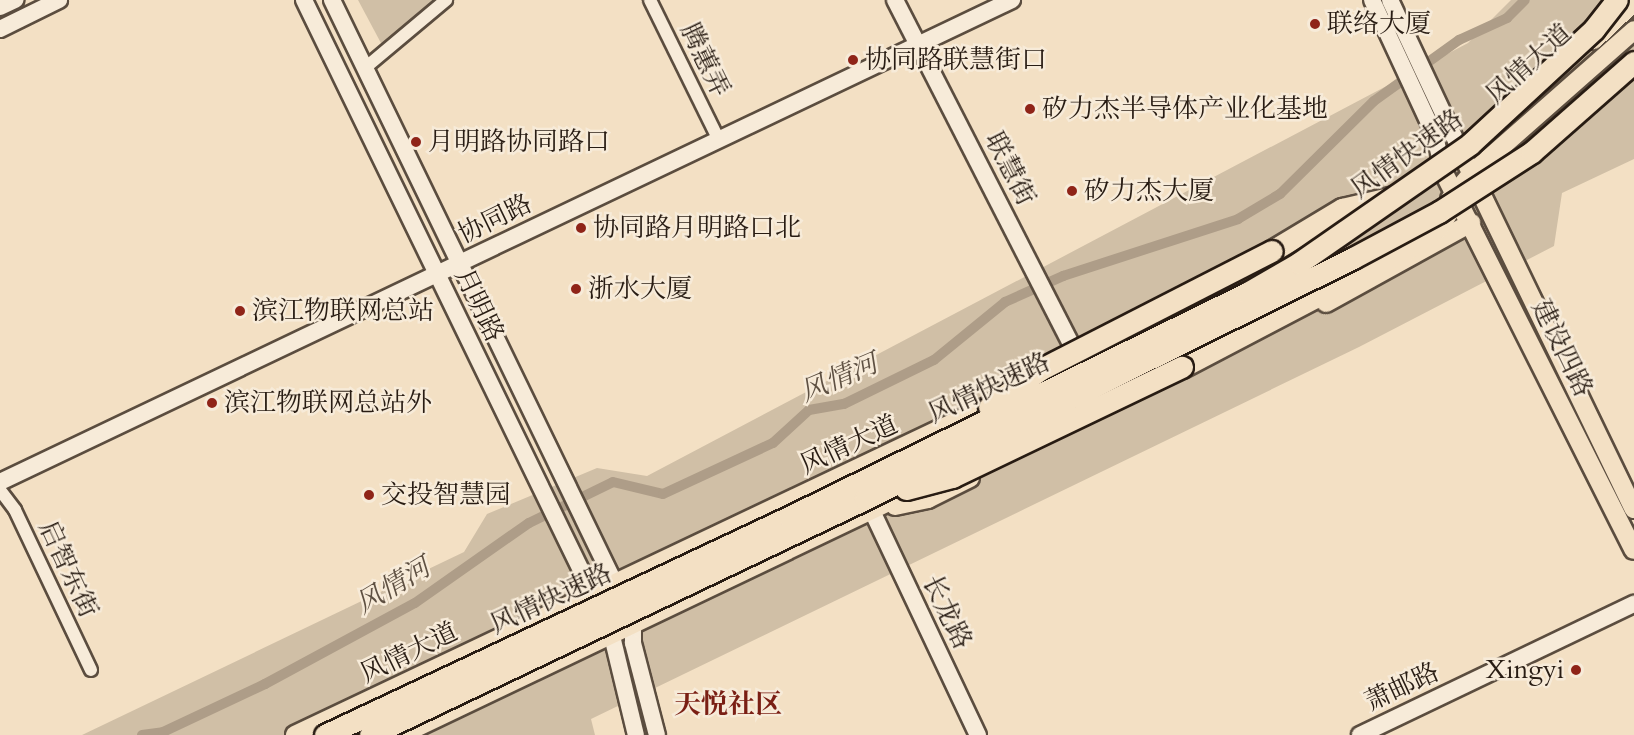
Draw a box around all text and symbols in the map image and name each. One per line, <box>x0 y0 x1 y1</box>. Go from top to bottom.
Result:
place label: 联络大厦 <box>1327 8 1431 40</box>
marker: 联络大厦 <box>1308 17 1322 31</box>
street label: 腾蕙弄 <box>674 18 736 102</box>
street label: 风情大道 <box>1480 18 1578 110</box>
place label: 协同路联慧街口 <box>865 44 1047 76</box>
marker: 协同路联慧街口 <box>846 53 860 67</box>
place label: 矽力杰半导体产业化基地 <box>1042 93 1328 125</box>
marker: 矽力杰半导体产业化基地 <box>1023 102 1037 116</box>
street label: 风情快速路 <box>1345 103 1469 205</box>
place label: 月明路协同路口 <box>428 126 610 158</box>
street label: 联慧街 <box>978 127 1042 211</box>
marker: 月明路协同路口 <box>409 135 423 149</box>
place label: 矽力杰大厦 <box>1084 175 1214 207</box>
marker: 矽力杰大厦 <box>1065 184 1079 198</box>
street label: 协同路 <box>453 188 537 250</box>
place label: 协同路月明路口北 <box>593 212 801 244</box>
marker: 协同路月明路口北 <box>574 221 588 235</box>
street label: 月明路 <box>448 263 510 347</box>
place label: 浙水大厦 <box>588 273 692 305</box>
marker: 浙水大厦 <box>569 282 583 296</box>
street label: 建设四路 <box>1525 294 1599 402</box>
place label: 滨江物联网总站 <box>252 295 434 327</box>
marker: 滨江物联网总站 <box>233 304 247 318</box>
street label: 风情快速路 <box>923 346 1055 430</box>
water label: 风情河 <box>795 347 883 409</box>
place label: 滨江物联网总站外 <box>224 387 432 419</box>
marker: 滨江物联网总站外 <box>205 396 219 410</box>
street label: 风情大道 <box>795 409 903 481</box>
place label: 交投智慧园 <box>381 479 511 511</box>
marker: 交投智慧园 <box>362 488 376 502</box>
street label: 启智东街 <box>32 515 104 623</box>
water label: 风情河 <box>350 551 436 621</box>
street label: 风情快速路 <box>485 557 617 641</box>
street label: 长龙路 <box>916 570 978 654</box>
street label: 风情大道 <box>355 616 463 690</box>
place label: Xingyi <box>1486 654 1564 686</box>
street label: 萧邮路 <box>1360 656 1444 718</box>
marker: Xingyi <box>1569 663 1583 677</box>
district label: 天悦社区 <box>674 689 782 721</box>

